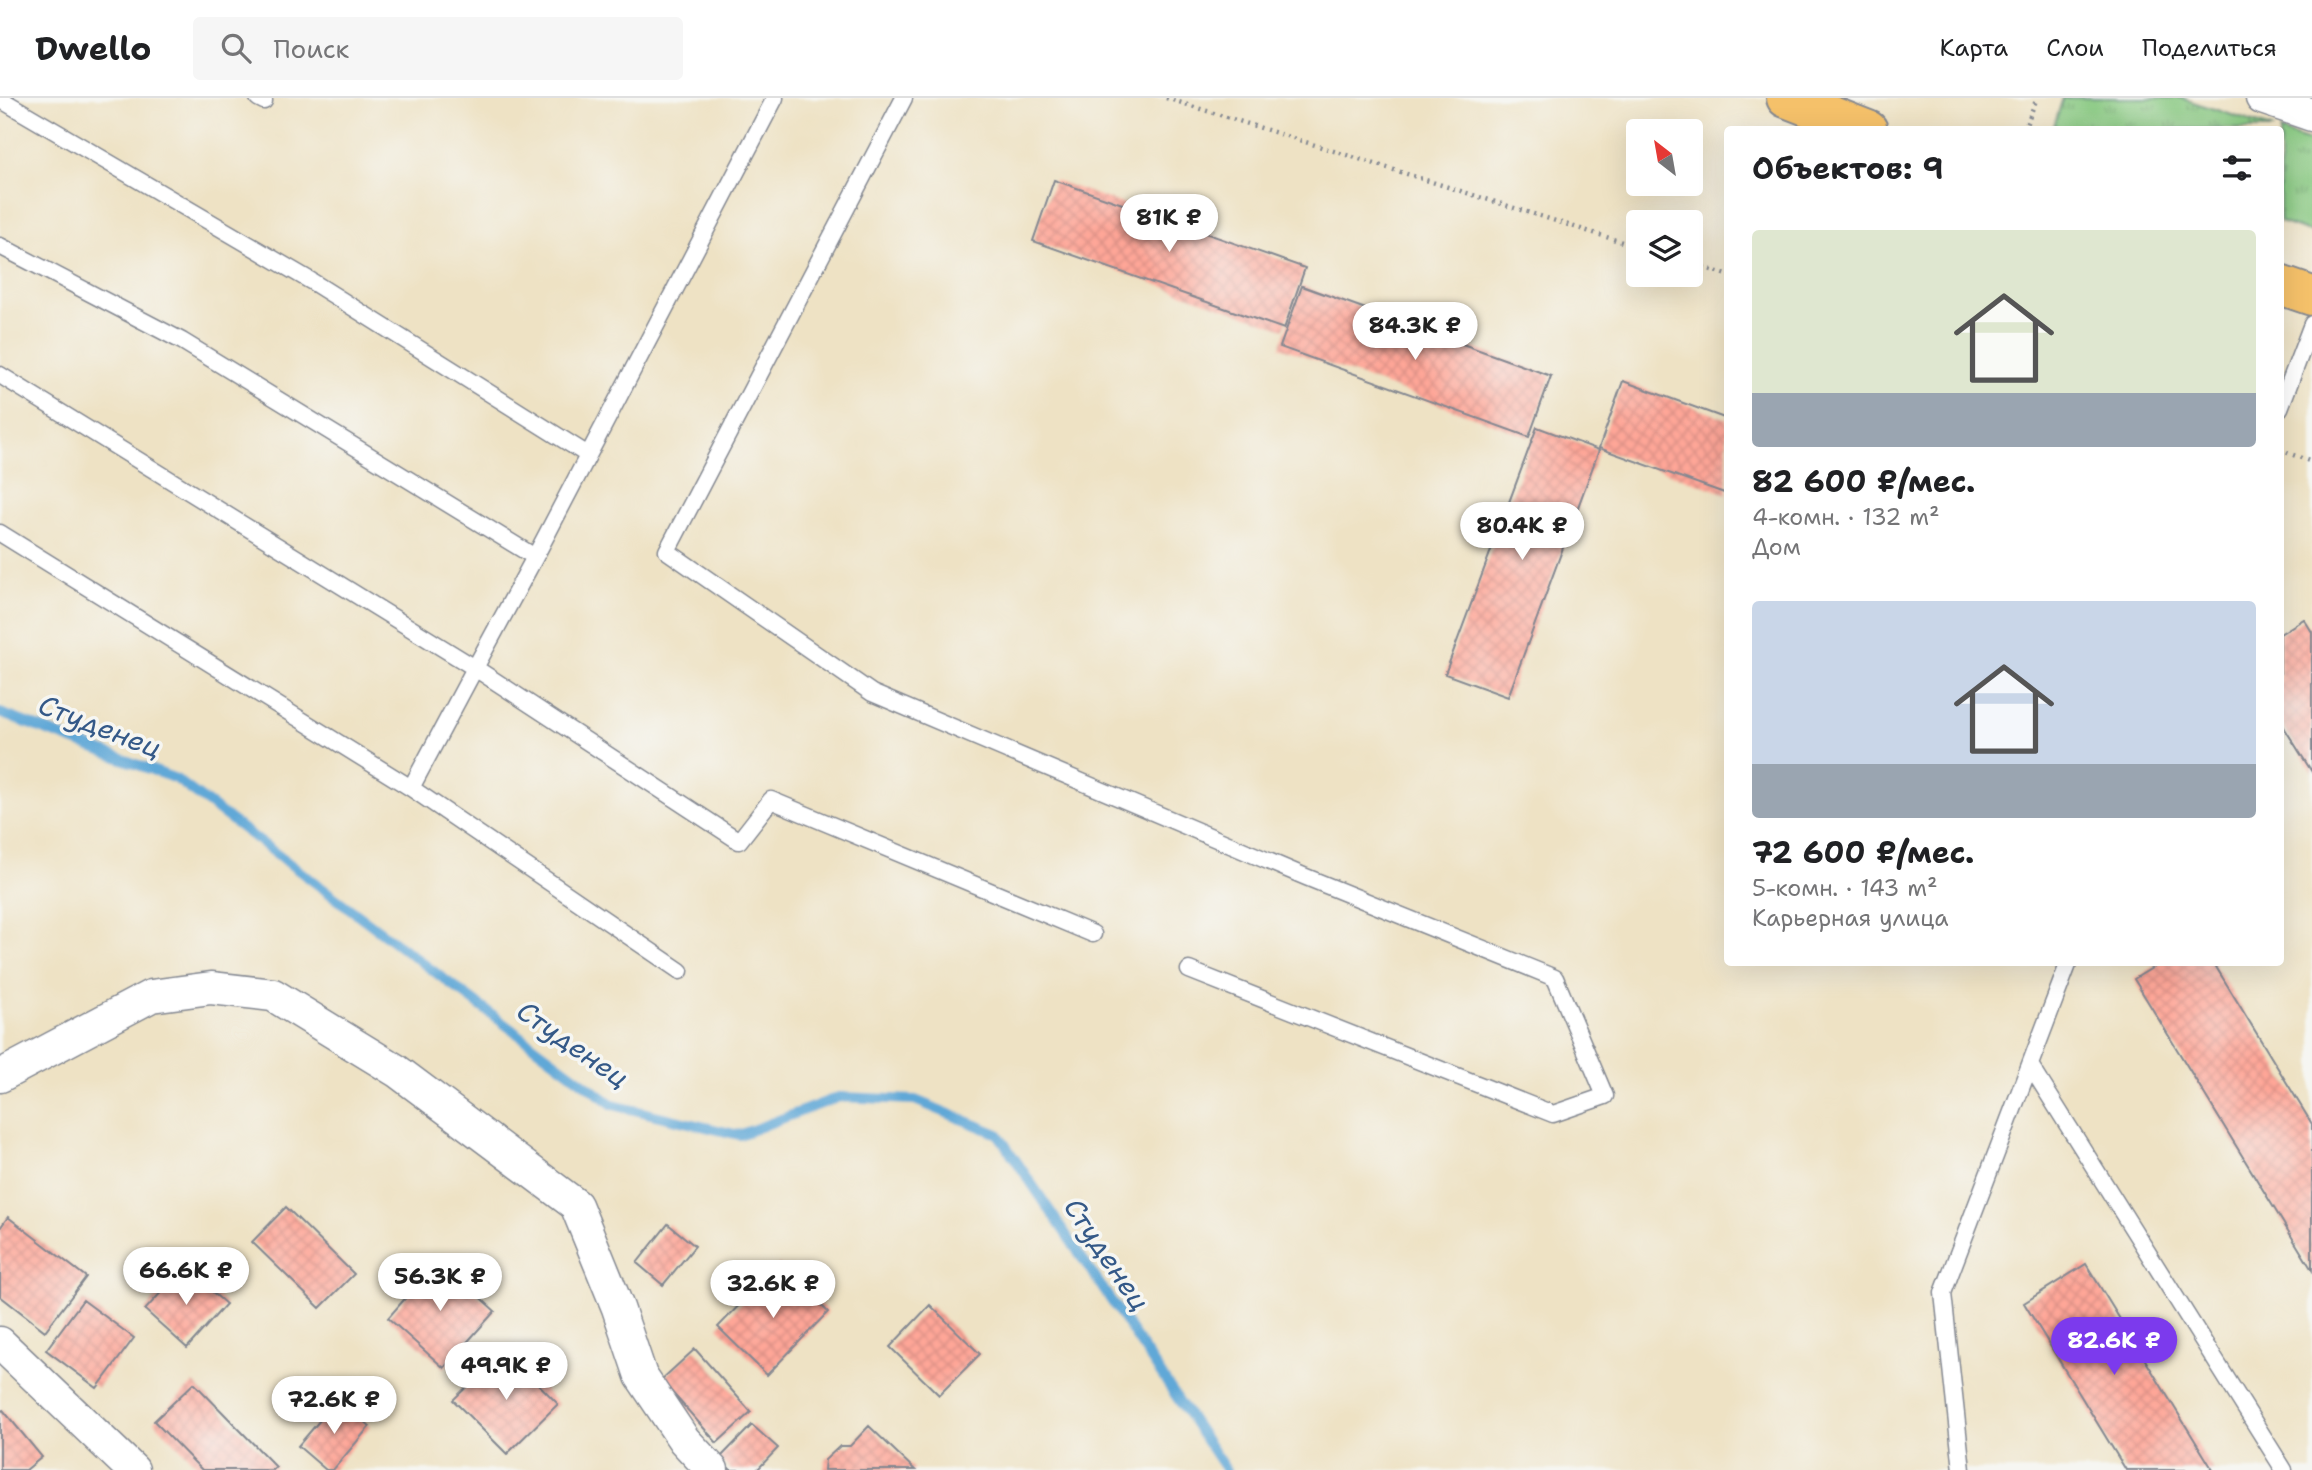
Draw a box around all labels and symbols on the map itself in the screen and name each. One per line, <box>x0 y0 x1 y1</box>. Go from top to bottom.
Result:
north arrow <box>1626 119 1703 196</box>
pin: 81K ₽ <box>1120 194 1218 254</box>
pin: 84.3K ₽ <box>1350 302 1480 362</box>
pin: 80.4K ₽ <box>1457 503 1587 562</box>
water label: Студенец <box>33 685 167 767</box>
water label: Студенец <box>509 991 637 1097</box>
water label: Студенец <box>1055 1190 1159 1318</box>
pin: 66.6K ₽ <box>121 1248 251 1307</box>
pin: 56.3K ₽ <box>375 1254 505 1313</box>
pin: 32.6K ₽ <box>708 1260 838 1320</box>
pin: 82.6K ₽ <box>2049 1318 2179 1377</box>
pin: 49.9K ₽ <box>441 1342 571 1402</box>
pin: 72.6K ₽ <box>269 1376 399 1436</box>

